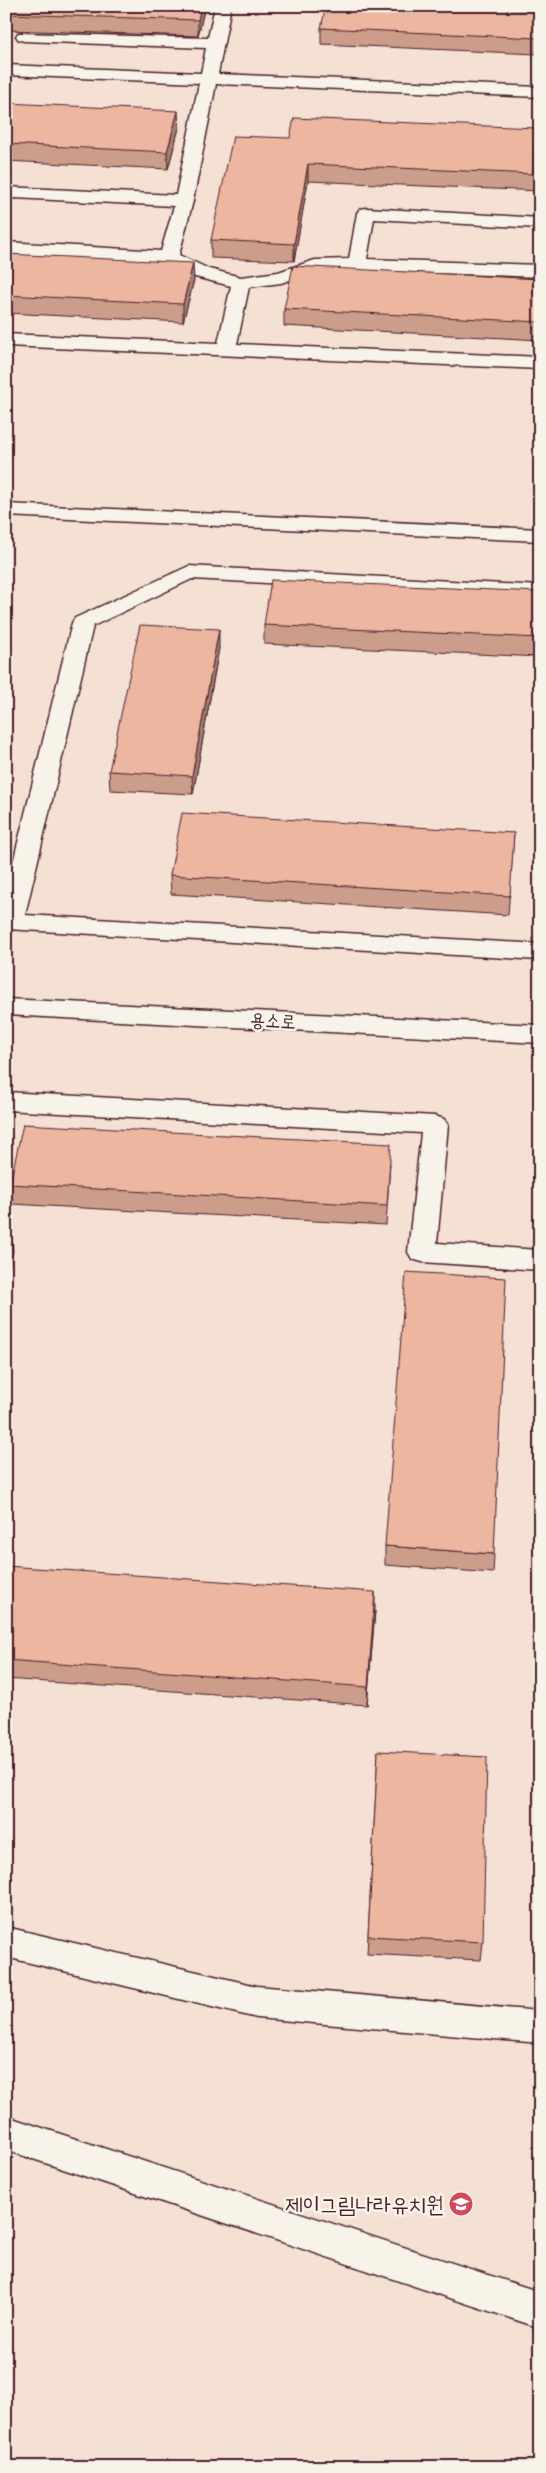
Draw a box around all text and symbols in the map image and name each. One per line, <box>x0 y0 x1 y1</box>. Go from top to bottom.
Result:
street label: 용소로 <box>249 1007 297 1036</box>
place label: 제이그림나라유치원 <box>285 2190 444 2221</box>
school or university icon: 제이그림나라유치원 <box>448 2191 474 2217</box>

